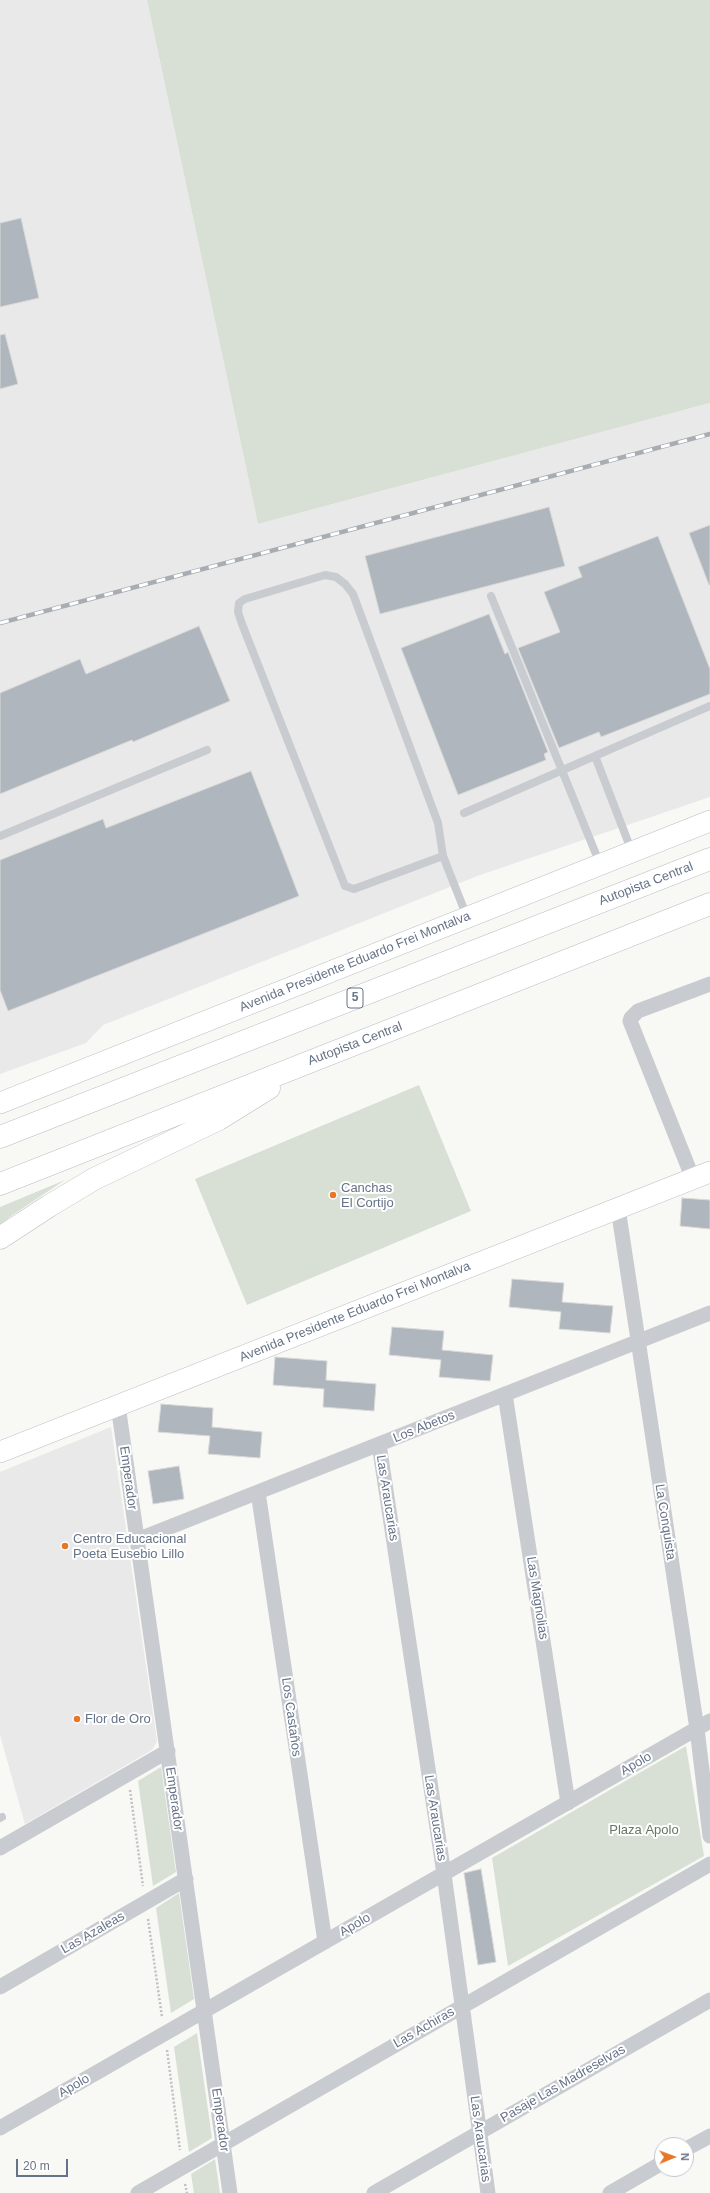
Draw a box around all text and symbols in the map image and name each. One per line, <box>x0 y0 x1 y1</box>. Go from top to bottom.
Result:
street label: Autopista Central <box>597 859 695 909</box>
street label: Avenida Presidente Eduardo Frei Montalva <box>237 908 473 1016</box>
road number: 5 <box>347 988 363 1008</box>
street label: Autopista Central <box>306 1019 404 1069</box>
place label: Canchas El Cortijo <box>341 1180 394 1211</box>
marker: Canchas El Cortijo <box>328 1190 338 1200</box>
street label: Avenida Presidente Eduardo Frei Montalva <box>237 1258 473 1366</box>
street label: Los Abetos <box>391 1408 457 1446</box>
street label: Emperador <box>116 1445 140 1511</box>
street label: Las Araucarias <box>373 1454 401 1542</box>
street label: La Conquista <box>651 1483 679 1561</box>
place label: Centro Educacional Poeta Eusebio Lillo <box>73 1531 186 1562</box>
marker: Centro Educacional Poeta Eusebio Lillo <box>60 1541 70 1551</box>
street label: Las Magnolias <box>523 1555 551 1641</box>
street label: Los Castaños <box>278 1677 304 1757</box>
place label: Flor de Oro <box>85 1711 151 1727</box>
marker: Flor de Oro <box>72 1714 82 1724</box>
street label: Apolo <box>618 1749 654 1779</box>
street label: Emperador <box>162 1766 186 1832</box>
street label: Las Araucarias <box>421 1774 449 1862</box>
park label: Plaza Apolo <box>609 1822 679 1838</box>
street label: Las Azaleas <box>58 1909 128 1957</box>
street label: Apolo <box>337 1910 373 1940</box>
street label: Las Achiras <box>391 2004 457 2052</box>
street label: Pasaje Las Madreselvas <box>498 2042 628 2126</box>
street label: Apolo <box>56 2071 92 2101</box>
street label: Emperador <box>208 2087 232 2153</box>
street label: Las Araucarias <box>466 2095 494 2183</box>
north arrow <box>654 2137 694 2177</box>
scale bar <box>18 2151 70 2177</box>
text: N <box>679 2153 691 2161</box>
text: 20 m <box>23 2159 50 2173</box>

